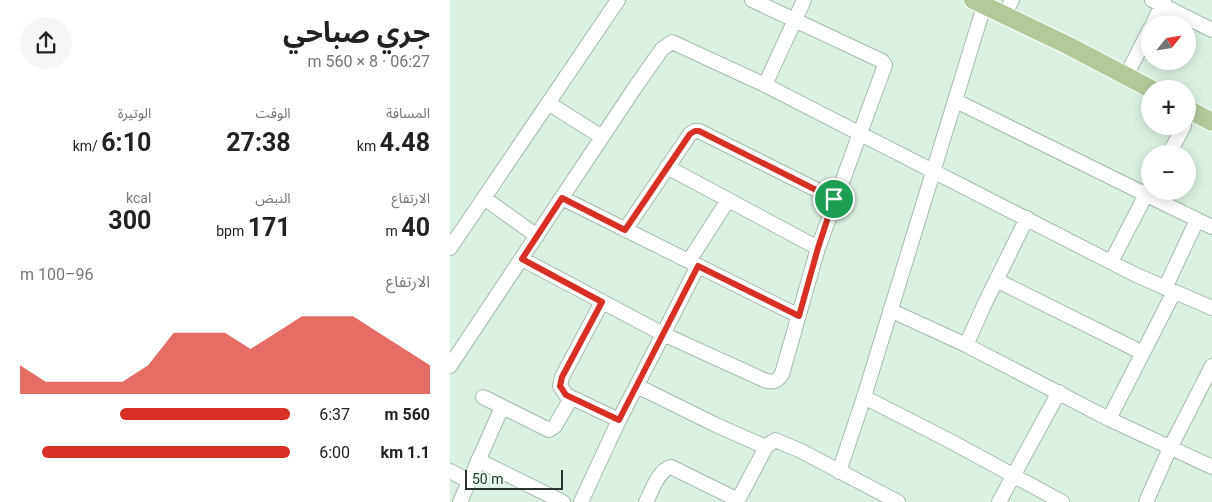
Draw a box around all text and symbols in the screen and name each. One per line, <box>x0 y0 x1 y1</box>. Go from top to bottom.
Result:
north arrow <box>1141 15 1196 70</box>
map controls <box>1141 15 1196 200</box>
text: جري صباحي <box>283 16 430 49</box>
button: share <box>20 17 72 69</box>
text: 06:27 · 8 × 560 m <box>308 52 430 71</box>
button: + <box>1141 80 1196 135</box>
text: الوتيرة <box>118 105 151 121</box>
text: الوقت <box>256 105 291 121</box>
text: المسافة <box>386 105 430 121</box>
text: 6:10 <box>101 128 151 157</box>
text: 27:38 <box>226 128 291 157</box>
text: 4.48 <box>380 128 430 157</box>
text: /km <box>73 138 101 154</box>
text: km <box>357 138 380 154</box>
button: − <box>1141 145 1196 200</box>
pin <box>813 178 855 220</box>
icon: arrive <box>820 185 848 213</box>
text: kcal <box>126 190 151 206</box>
text: النبض <box>255 190 291 206</box>
text: الارتفاع <box>392 190 430 206</box>
text: 300 <box>108 206 151 235</box>
text: 171 <box>248 213 291 242</box>
text: 40 <box>401 213 430 242</box>
text: bpm <box>216 223 248 239</box>
text: m <box>386 223 401 239</box>
text: 96–100 m <box>20 265 93 284</box>
text: الارتفاع <box>386 272 430 291</box>
text: 6:37 <box>319 405 350 424</box>
text: 560 m <box>385 405 430 424</box>
text: 6:00 <box>319 443 350 462</box>
text: 1.1 km <box>381 443 430 462</box>
scale bar <box>465 467 562 490</box>
text: 50 m <box>472 471 504 487</box>

